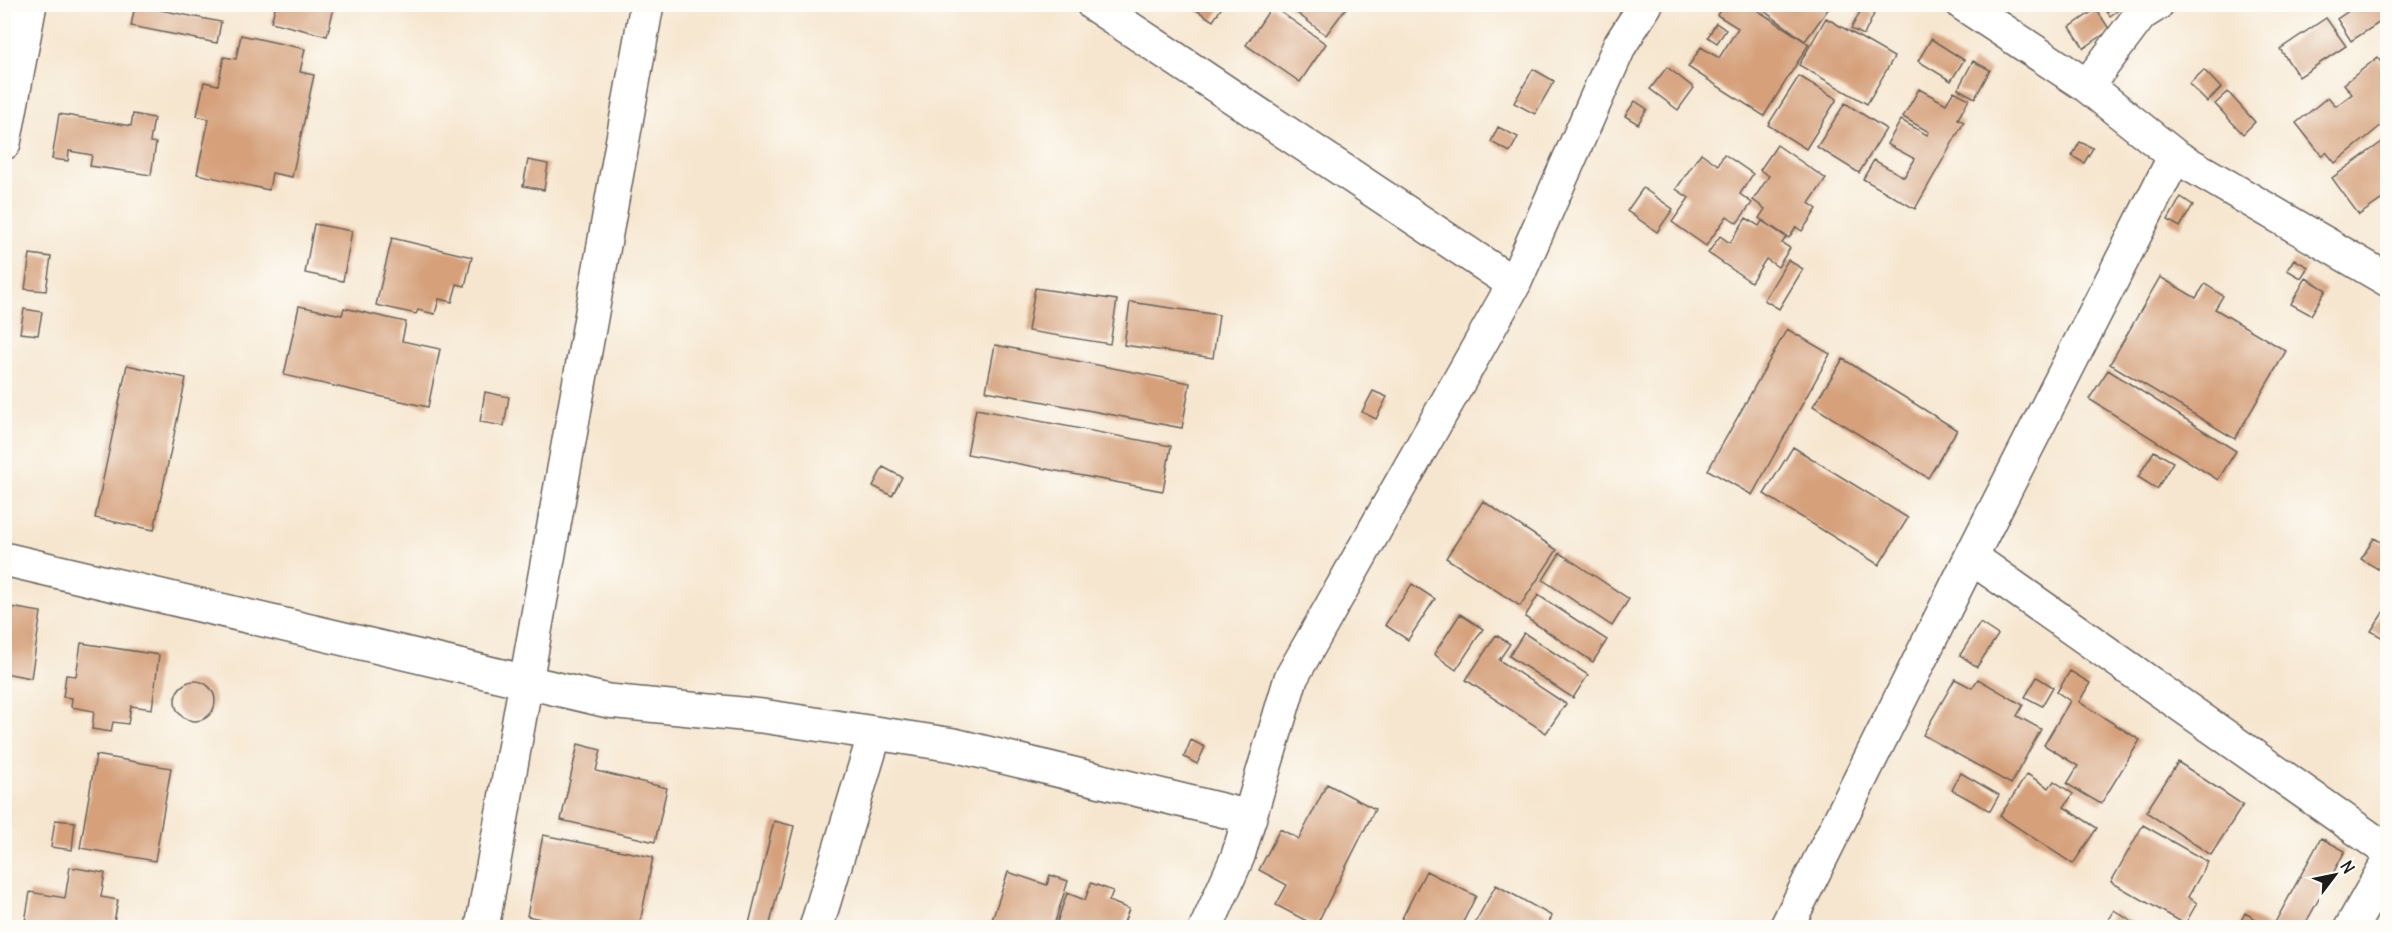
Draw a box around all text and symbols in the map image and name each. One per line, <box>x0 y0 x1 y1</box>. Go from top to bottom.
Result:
north arrow <box>2305 845 2365 905</box>
text: N <box>2336 857 2359 877</box>

